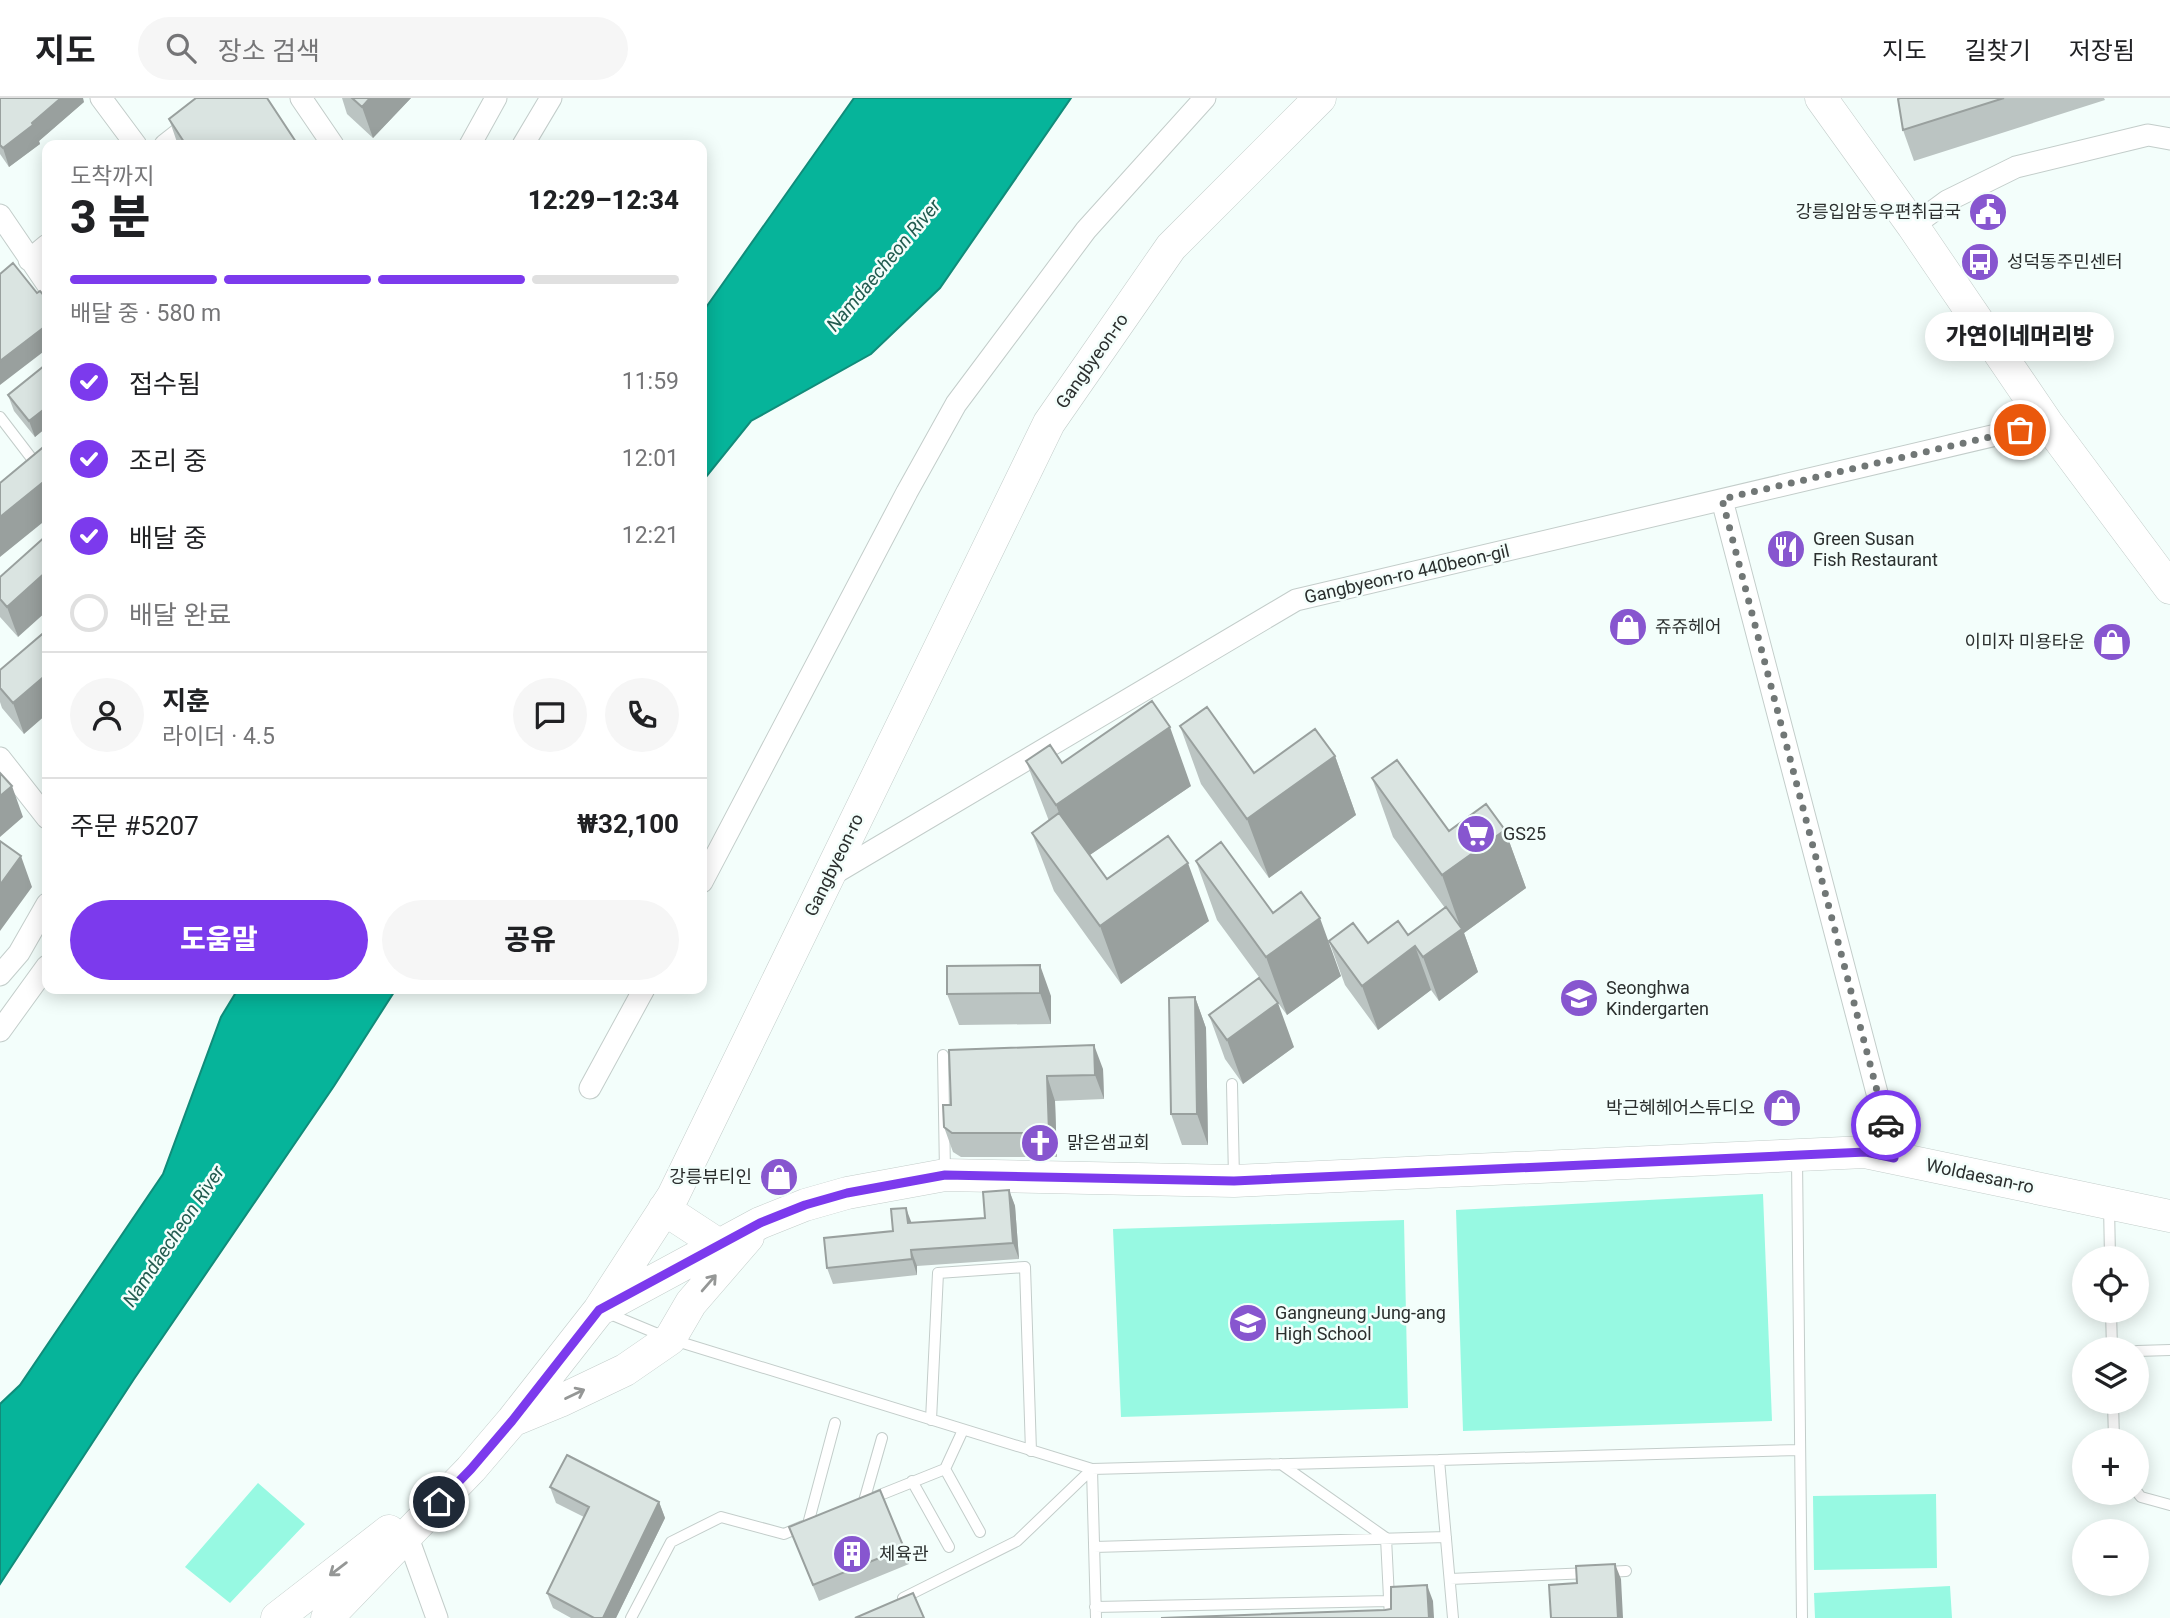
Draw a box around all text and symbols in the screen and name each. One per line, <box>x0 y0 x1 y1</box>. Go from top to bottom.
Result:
search box <box>138 17 628 80</box>
icon: search <box>162 29 200 67</box>
text: 지도 <box>35 31 96 70</box>
text: 장소 검색 <box>218 36 320 66</box>
text: 지도 <box>1882 37 1927 65</box>
text: 길찾기 <box>1965 37 2031 65</box>
text: 저장됨 <box>2069 37 2135 65</box>
text: 도착까지 <box>70 163 155 190</box>
text: 12:29–12:34 <box>528 185 679 215</box>
text: 3 분 <box>70 190 150 244</box>
public building icon: 강릉입암동우편취급국 <box>1967 191 2009 233</box>
water label: Namdaecheon River <box>822 194 946 336</box>
place label: 강릉입암동우편취급국 <box>1795 201 1961 222</box>
bus stop icon: 성덕동주민센터 <box>1959 241 2001 283</box>
place label: 성덕동주민센터 <box>2007 251 2123 272</box>
text: 배달 중 · 580 m <box>70 300 221 327</box>
street label: Gangbyeon-ro <box>1051 309 1132 412</box>
callout: 가연이네머리방 <box>1926 311 2114 360</box>
text: 가연이네머리방 <box>1945 323 2094 350</box>
icon: check <box>70 363 108 401</box>
text: 11:59 <box>622 368 679 395</box>
text: 접수됨 <box>129 369 201 399</box>
pin <box>1990 400 2050 460</box>
icon: bag <box>2001 411 2039 449</box>
icon: check <box>70 440 108 478</box>
text: 12:01 <box>622 445 679 472</box>
text: 조리 중 <box>129 446 207 476</box>
icon: check <box>70 517 108 555</box>
text: 12:21 <box>622 522 679 549</box>
text: 배달 중 <box>129 523 207 553</box>
restaurant icon: Green Susan Fish Restaurant <box>1765 528 1807 570</box>
place label: Green Susan Fish Restaurant <box>1813 528 1938 570</box>
street label: Gangbyeon-ro 440beon-gil <box>1302 540 1512 607</box>
text: 배달 완료 <box>129 600 231 630</box>
shop icon: 쥬쥬헤어 <box>1607 606 1649 648</box>
place label: 쥬쥬헤어 <box>1655 616 1721 637</box>
shop icon: 이미자 미용타운 <box>2091 621 2133 663</box>
place label: 이미자 미용타운 <box>1965 631 2085 652</box>
button: person <box>70 678 144 752</box>
button: chat <box>513 678 587 752</box>
button: phone <box>605 678 679 752</box>
text: 지훈 <box>162 686 210 716</box>
text: 라이더 · 4.5 <box>162 723 275 750</box>
text: ₩32,100 <box>577 809 679 839</box>
street label: Gangbyeon-ro <box>800 810 867 919</box>
text: 주문 #5207 <box>70 811 199 841</box>
supermarket icon: GS25 <box>1455 813 1497 855</box>
place label: GS25 <box>1503 823 1546 844</box>
button: 도움말 <box>70 900 368 980</box>
button: 공유 <box>382 900 679 980</box>
school or university icon: Seonghwa Kindergarten <box>1558 977 1600 1019</box>
place label: Seonghwa Kindergarten <box>1606 977 1709 1019</box>
shop icon: 박근혜헤어스튜디오 <box>1761 1087 1803 1129</box>
courier <box>1851 1090 1921 1160</box>
place label: 박근혜헤어스튜디오 <box>1606 1097 1755 1118</box>
icon: car <box>1867 1106 1905 1144</box>
church icon: 맑은샘교회 <box>1019 1122 1061 1164</box>
place label: 맑은샘교회 <box>1067 1132 1150 1153</box>
street label: Woldaesan-ro <box>1924 1154 2036 1197</box>
shop icon: 강릉뷰티인 <box>758 1156 800 1198</box>
water label: Namdaecheon River <box>118 1161 230 1311</box>
place label: 강릉뷰티인 <box>669 1166 752 1187</box>
map controls <box>2072 1246 2149 1596</box>
button: locate <box>2072 1246 2149 1323</box>
one-way arrow <box>700 1274 716 1292</box>
school or university icon: Gangneung Jung-ang High School <box>1227 1302 1269 1344</box>
place label: Gangneung Jung-ang High School <box>1275 1302 1446 1344</box>
button: layers <box>2072 1337 2149 1414</box>
one-way arrow <box>564 1387 585 1400</box>
button: + <box>2072 1428 2149 1505</box>
pin <box>409 1472 469 1532</box>
icon: home <box>420 1483 458 1521</box>
button: − <box>2072 1519 2149 1596</box>
building icon: 체육관 <box>831 1533 873 1575</box>
place label: 체육관 <box>879 1543 929 1564</box>
one-way arrow <box>330 1562 348 1577</box>

